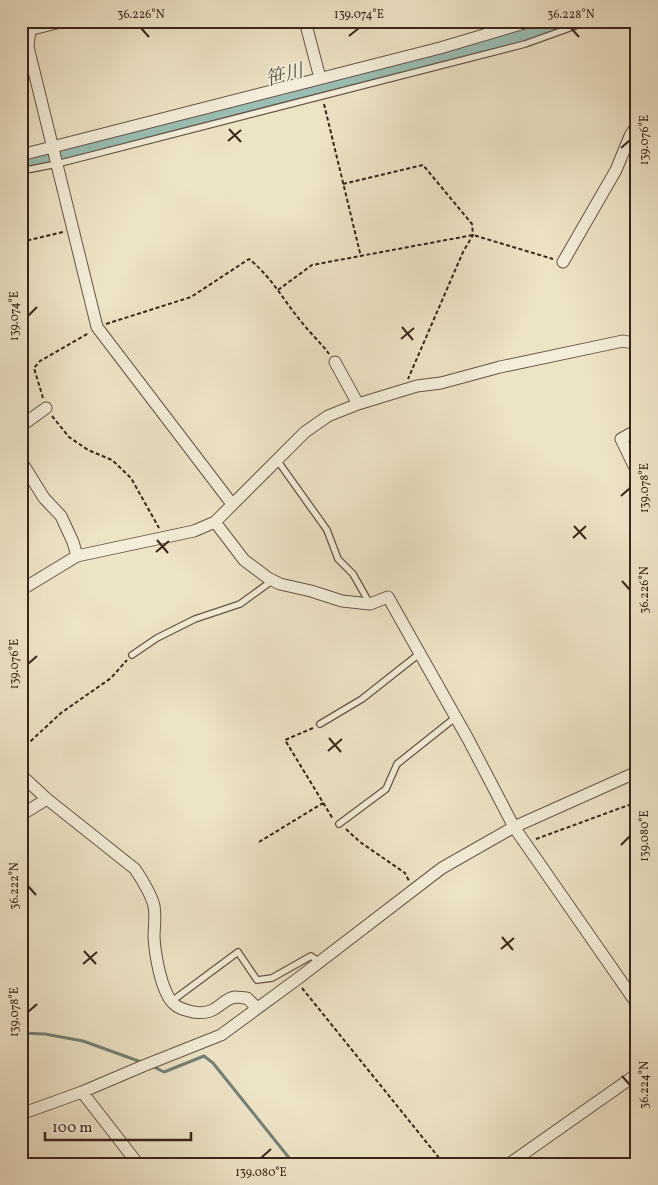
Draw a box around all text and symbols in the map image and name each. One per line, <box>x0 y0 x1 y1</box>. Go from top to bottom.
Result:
text: 36.226°N <box>117 7 165 23</box>
text: 139.074°E <box>334 7 384 23</box>
text: 36.228°N <box>547 7 595 23</box>
water label: 笹川 <box>263 58 308 93</box>
text: 139.076°E <box>637 115 653 165</box>
text: 139.074°E <box>7 291 23 341</box>
text: 139.078°E <box>637 463 653 513</box>
text: 36.226°N <box>637 566 653 614</box>
text: 139.076°E <box>7 639 23 689</box>
text: 139.080°E <box>637 810 653 862</box>
text: 36.222°N <box>7 862 23 910</box>
text: 139.078°E <box>7 987 23 1037</box>
text: 36.224°N <box>637 1061 653 1109</box>
scale bar <box>45 1110 191 1142</box>
text: 100 m <box>52 1118 92 1139</box>
text: 139.080°E <box>235 1165 287 1181</box>

